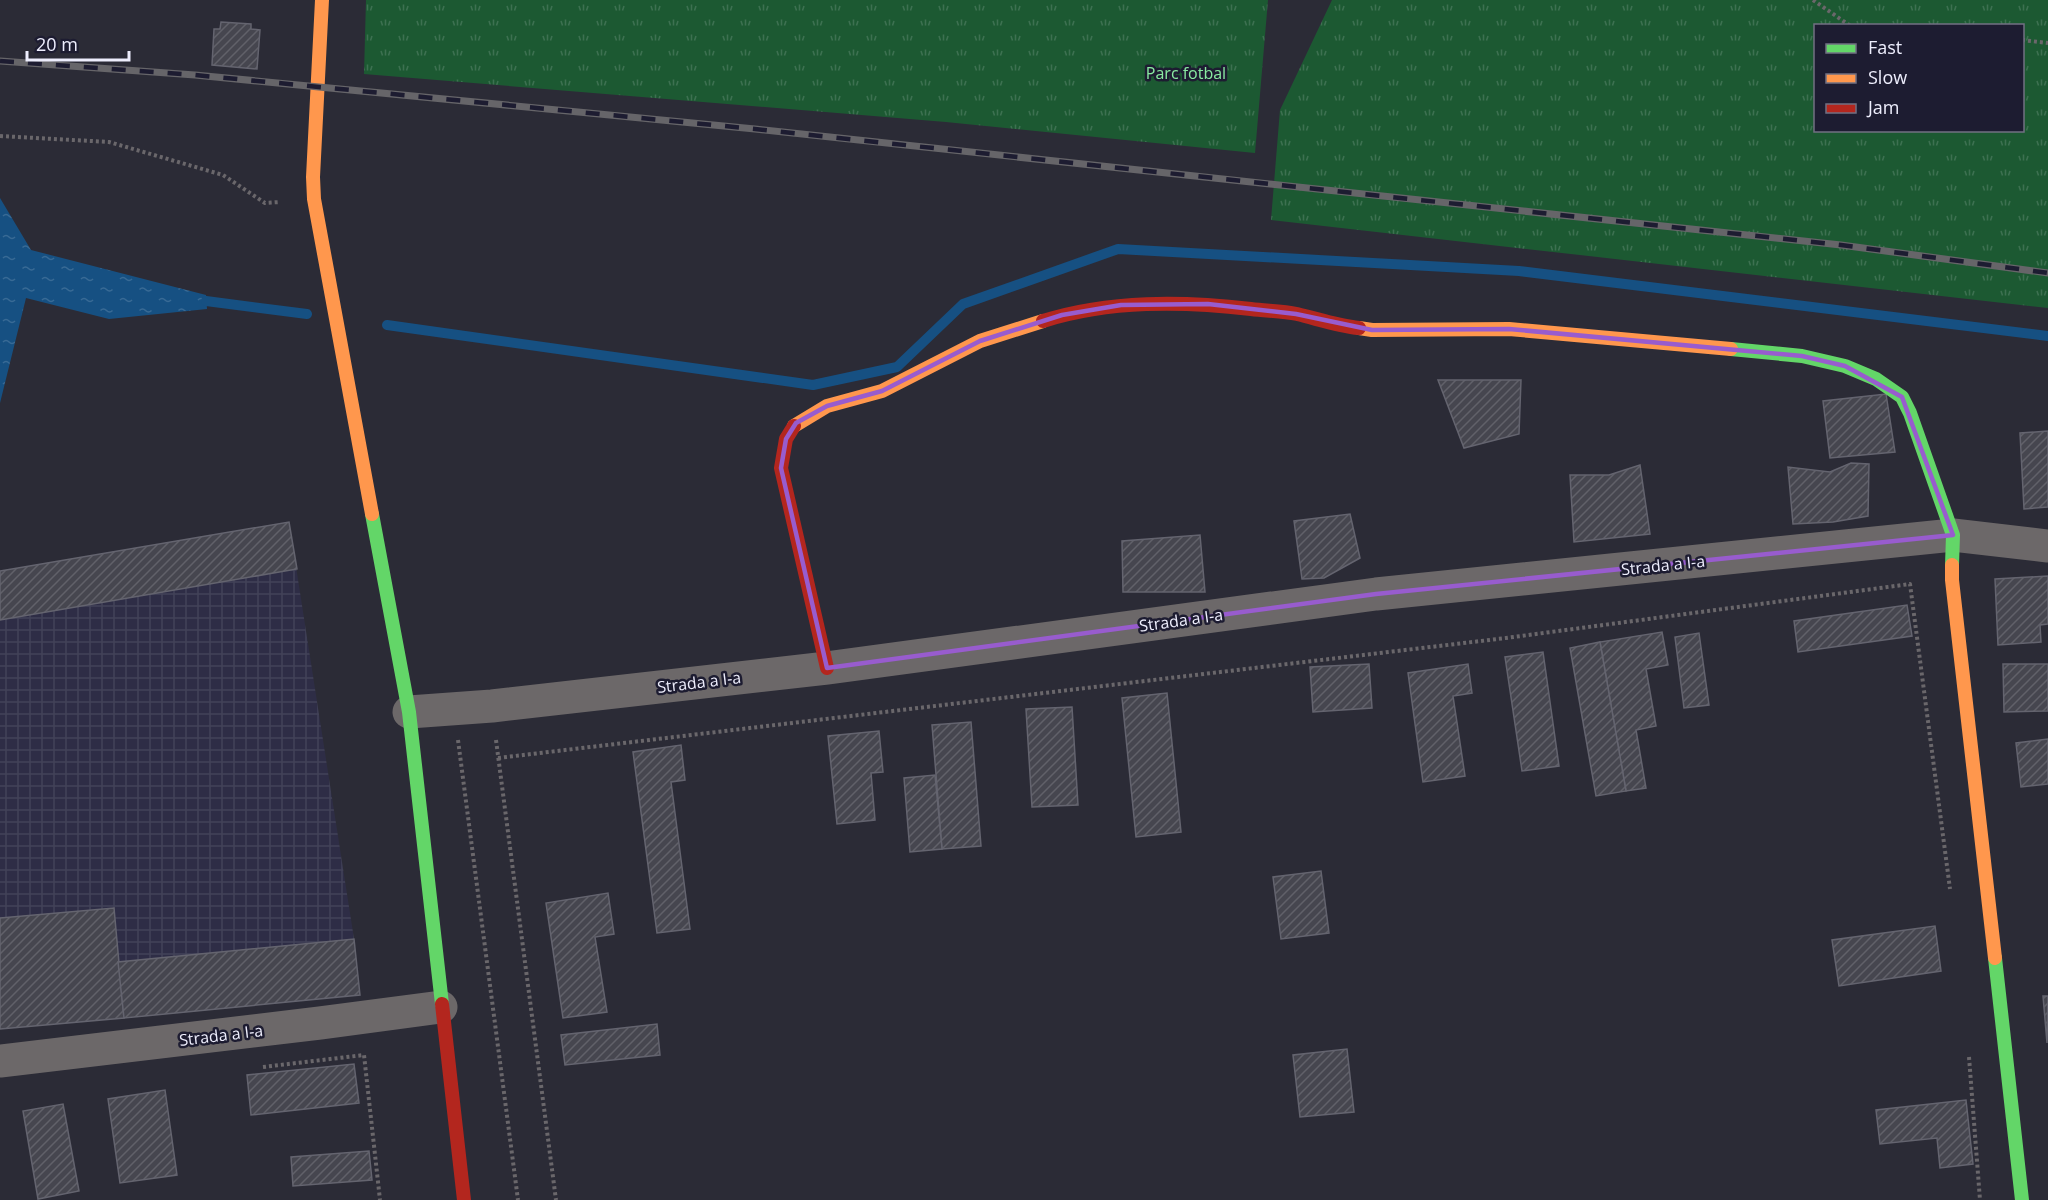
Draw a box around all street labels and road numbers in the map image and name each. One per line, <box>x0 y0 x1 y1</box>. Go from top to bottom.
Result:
street label: Strada a I-a <box>1620 550 1706 580</box>
street label: Strada a I-a <box>1138 603 1224 637</box>
street label: Strada a I-a <box>656 666 742 698</box>
street label: Strada a I-a <box>178 1019 264 1051</box>

